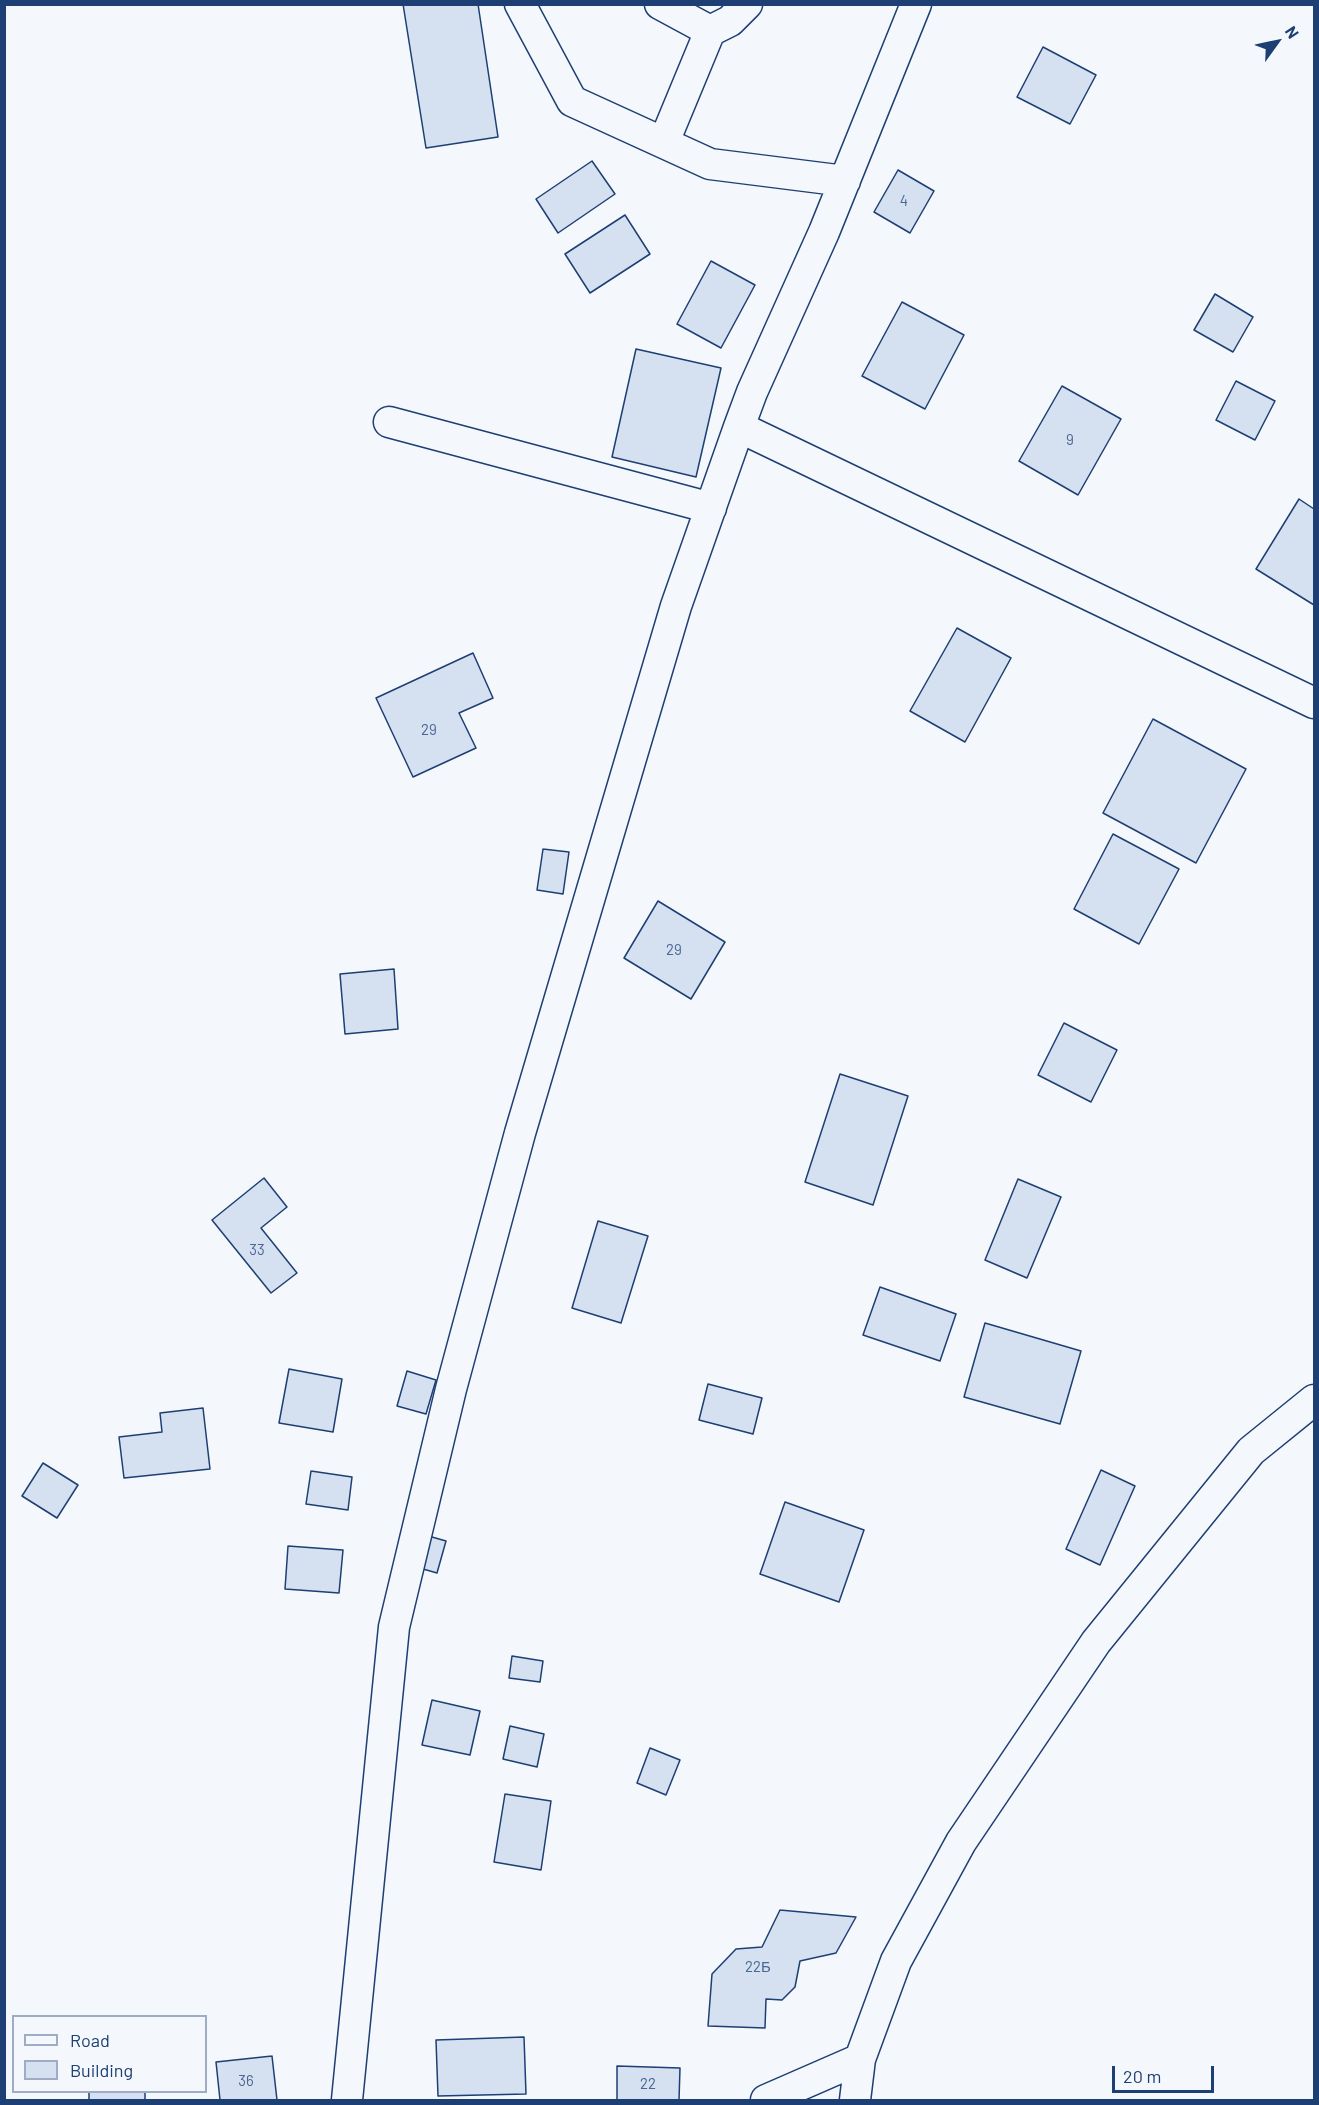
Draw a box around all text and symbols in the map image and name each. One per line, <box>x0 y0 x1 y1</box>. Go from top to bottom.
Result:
north arrow <box>1247 12 1307 72</box>
text: N <box>1282 22 1303 42</box>
house number: 4 <box>900 192 908 210</box>
house number: 9 <box>1066 431 1074 449</box>
house number: 29 <box>421 721 437 739</box>
house number: 29 <box>666 941 682 959</box>
house number: 33 <box>249 1241 265 1259</box>
house number: 22Б <box>745 1958 771 1976</box>
legend <box>12 2015 207 2093</box>
text: Road <box>70 2029 110 2051</box>
scale bar <box>1115 2054 1217 2092</box>
text: Building <box>70 2059 133 2081</box>
text: 20 m <box>1123 2065 1161 2087</box>
house number: 36 <box>238 2072 254 2090</box>
house number: 22 <box>640 2075 656 2093</box>

